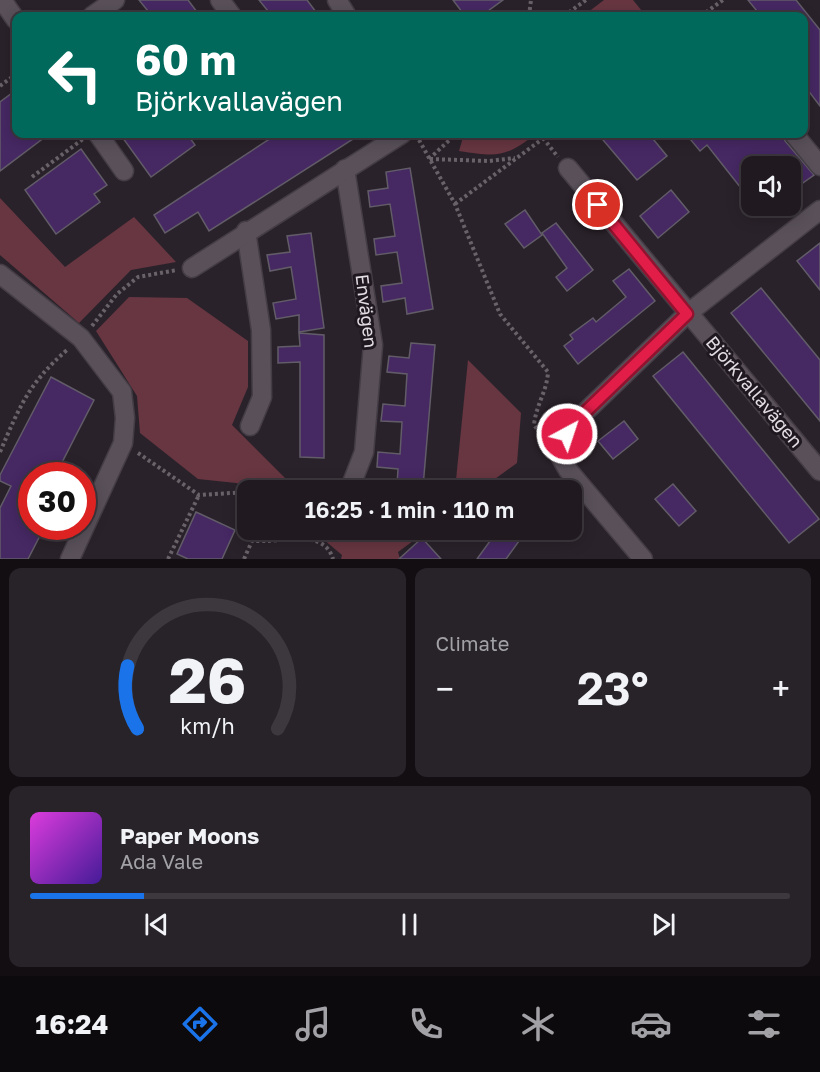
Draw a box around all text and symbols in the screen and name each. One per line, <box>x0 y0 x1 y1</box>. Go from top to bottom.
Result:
text: 60 m <box>135 34 236 84</box>
icon: left <box>36 36 114 114</box>
text: Björkvallavägen <box>135 85 343 117</box>
map controls <box>741 156 801 216</box>
button: sound <box>741 156 801 216</box>
pin <box>572 179 623 230</box>
icon: arrive <box>581 188 614 221</box>
street label: Envägen <box>352 273 382 349</box>
street label: Björkvallavägen <box>702 331 808 452</box>
position arrow <box>535 402 599 466</box>
speed limit sign: 30 <box>18 462 96 540</box>
text: 16:25 · 1 min · 110 m <box>305 496 514 523</box>
text: Climate <box>436 631 509 655</box>
text: 26 <box>168 642 246 717</box>
text: 23° <box>577 661 649 715</box>
text: − <box>436 669 454 708</box>
text: + <box>772 669 790 708</box>
text: km/h <box>180 714 235 740</box>
text: Paper Moons <box>120 822 259 849</box>
text: Ada Vale <box>120 849 203 873</box>
icon: previous <box>140 908 173 941</box>
icon: pause <box>393 908 426 941</box>
icon: next <box>647 908 680 941</box>
icon: directions <box>179 1003 221 1045</box>
icon: music <box>292 1003 334 1045</box>
icon: phone <box>405 1003 447 1045</box>
icon: climate <box>517 1003 559 1045</box>
icon: car <box>630 1003 672 1045</box>
icon: filters <box>743 1003 785 1045</box>
text: 16:24 <box>35 1008 108 1040</box>

